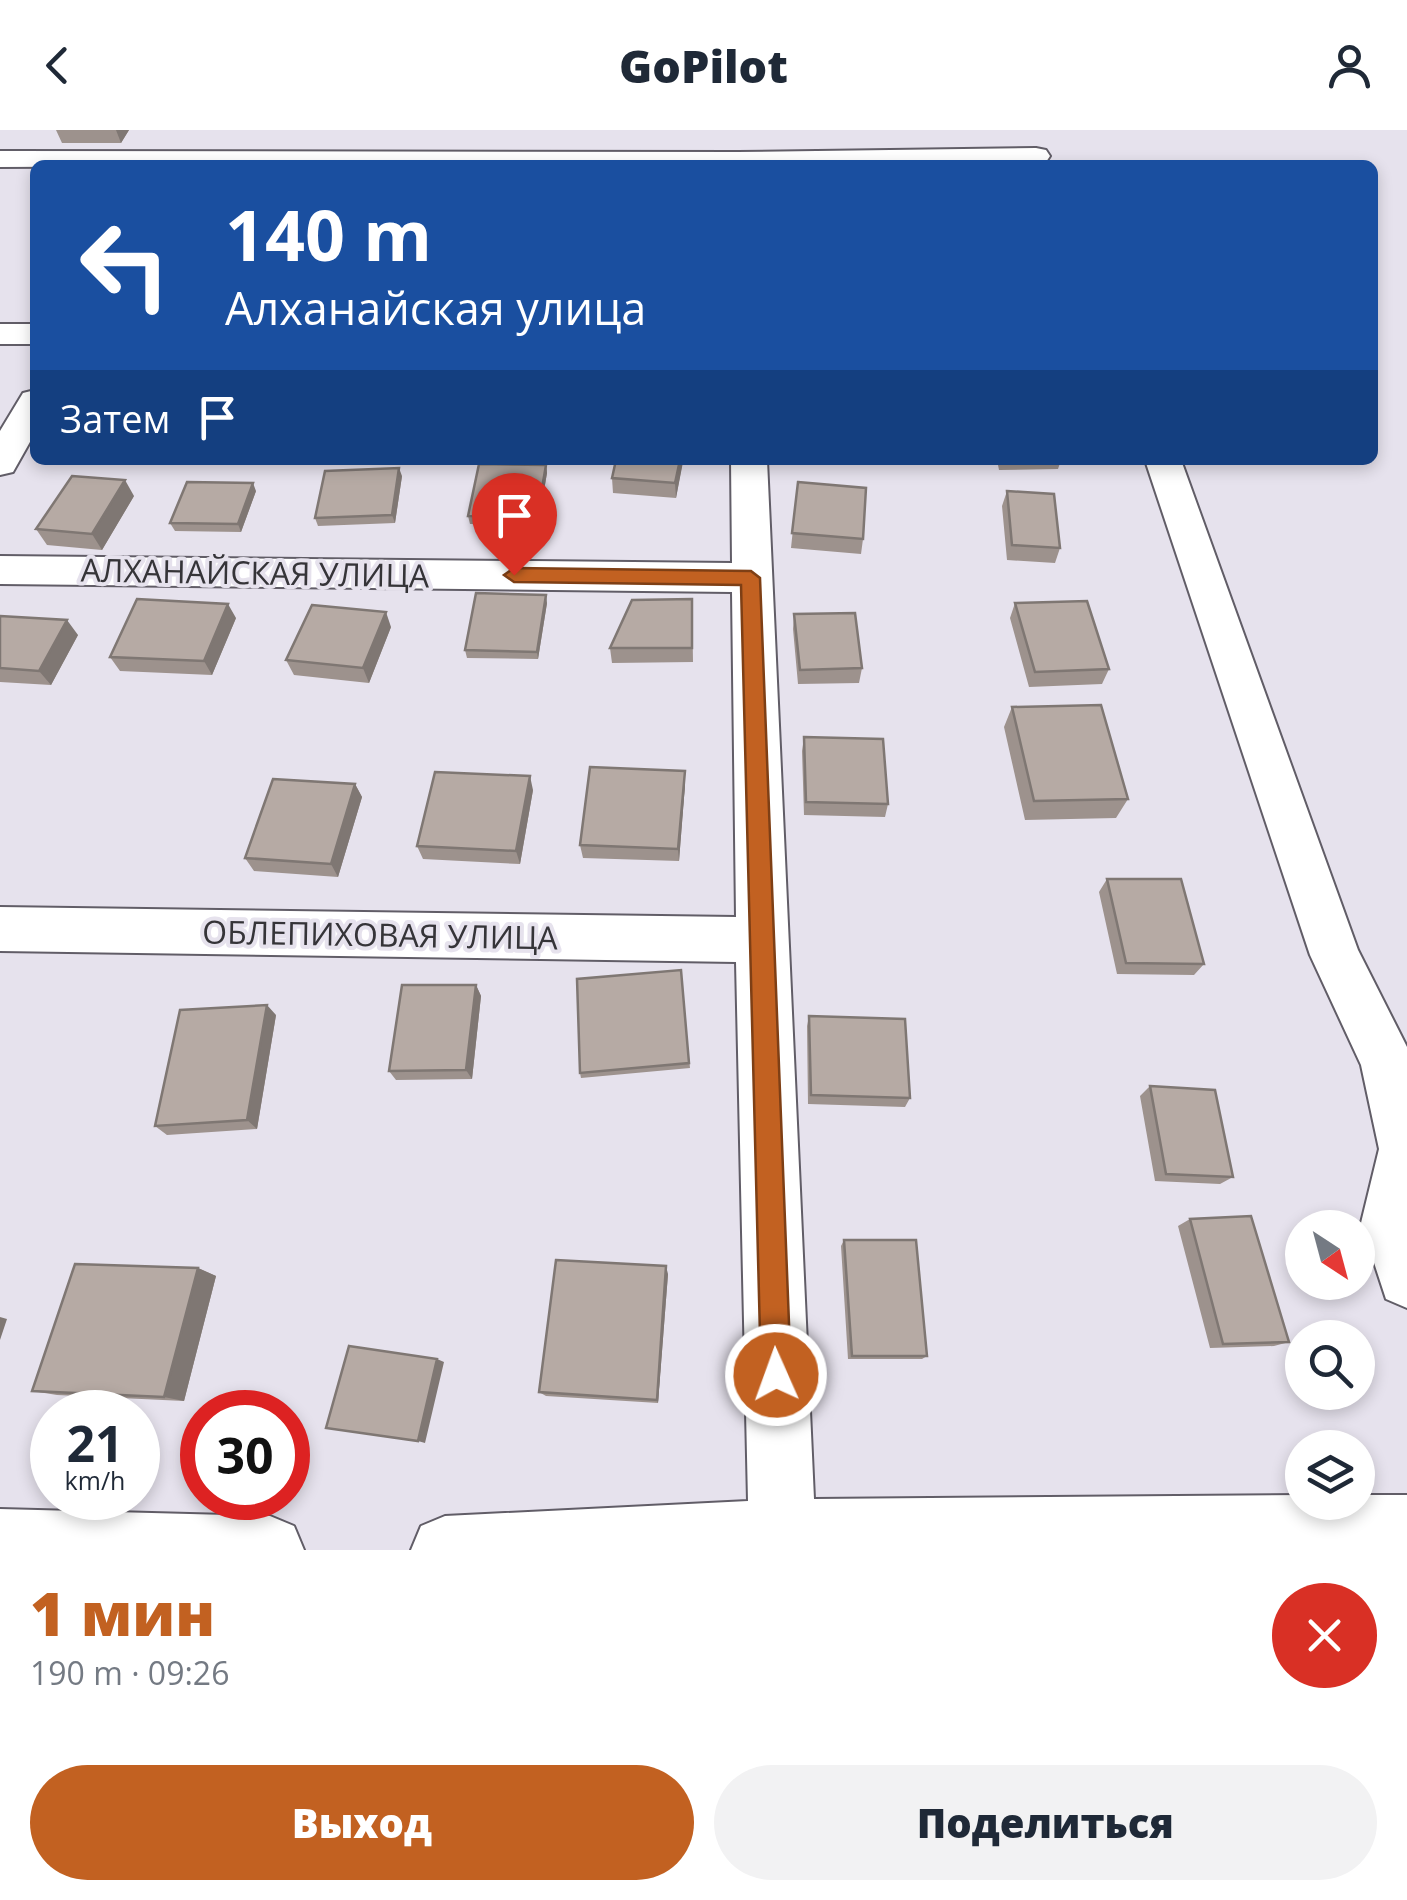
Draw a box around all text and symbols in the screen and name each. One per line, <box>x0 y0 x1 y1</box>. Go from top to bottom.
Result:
text: GoPilot <box>619 35 788 96</box>
icon: back <box>30 38 85 93</box>
icon: person <box>1322 38 1377 93</box>
text: 140 m <box>225 186 432 282</box>
icon: left <box>60 200 190 330</box>
text: Алханайская улица <box>225 277 646 338</box>
icon: arrive <box>190 390 245 445</box>
text: Затем <box>60 392 170 444</box>
pin <box>472 473 557 576</box>
icon: arrive <box>487 488 542 543</box>
street label: АЛХАНАЙСКАЯ УЛИЦА <box>80 547 430 597</box>
street label: ОБЛЕПИХОВАЯ УЛИЦА <box>202 909 559 959</box>
north arrow <box>1285 1210 1375 1300</box>
map controls <box>1285 1210 1375 1520</box>
button: search <box>1285 1320 1375 1410</box>
position arrow <box>724 1323 828 1427</box>
speed limit sign: 30 <box>180 1390 310 1520</box>
text: 21 <box>66 1409 124 1477</box>
button: layers <box>1285 1430 1375 1520</box>
text: km/h <box>65 1463 125 1497</box>
text: 1 мин <box>30 1572 215 1654</box>
button: close <box>1272 1583 1377 1688</box>
text: 190 m · 09:26 <box>30 1651 229 1694</box>
button: Выход <box>30 1765 694 1880</box>
button: Поделиться <box>714 1765 1377 1880</box>

